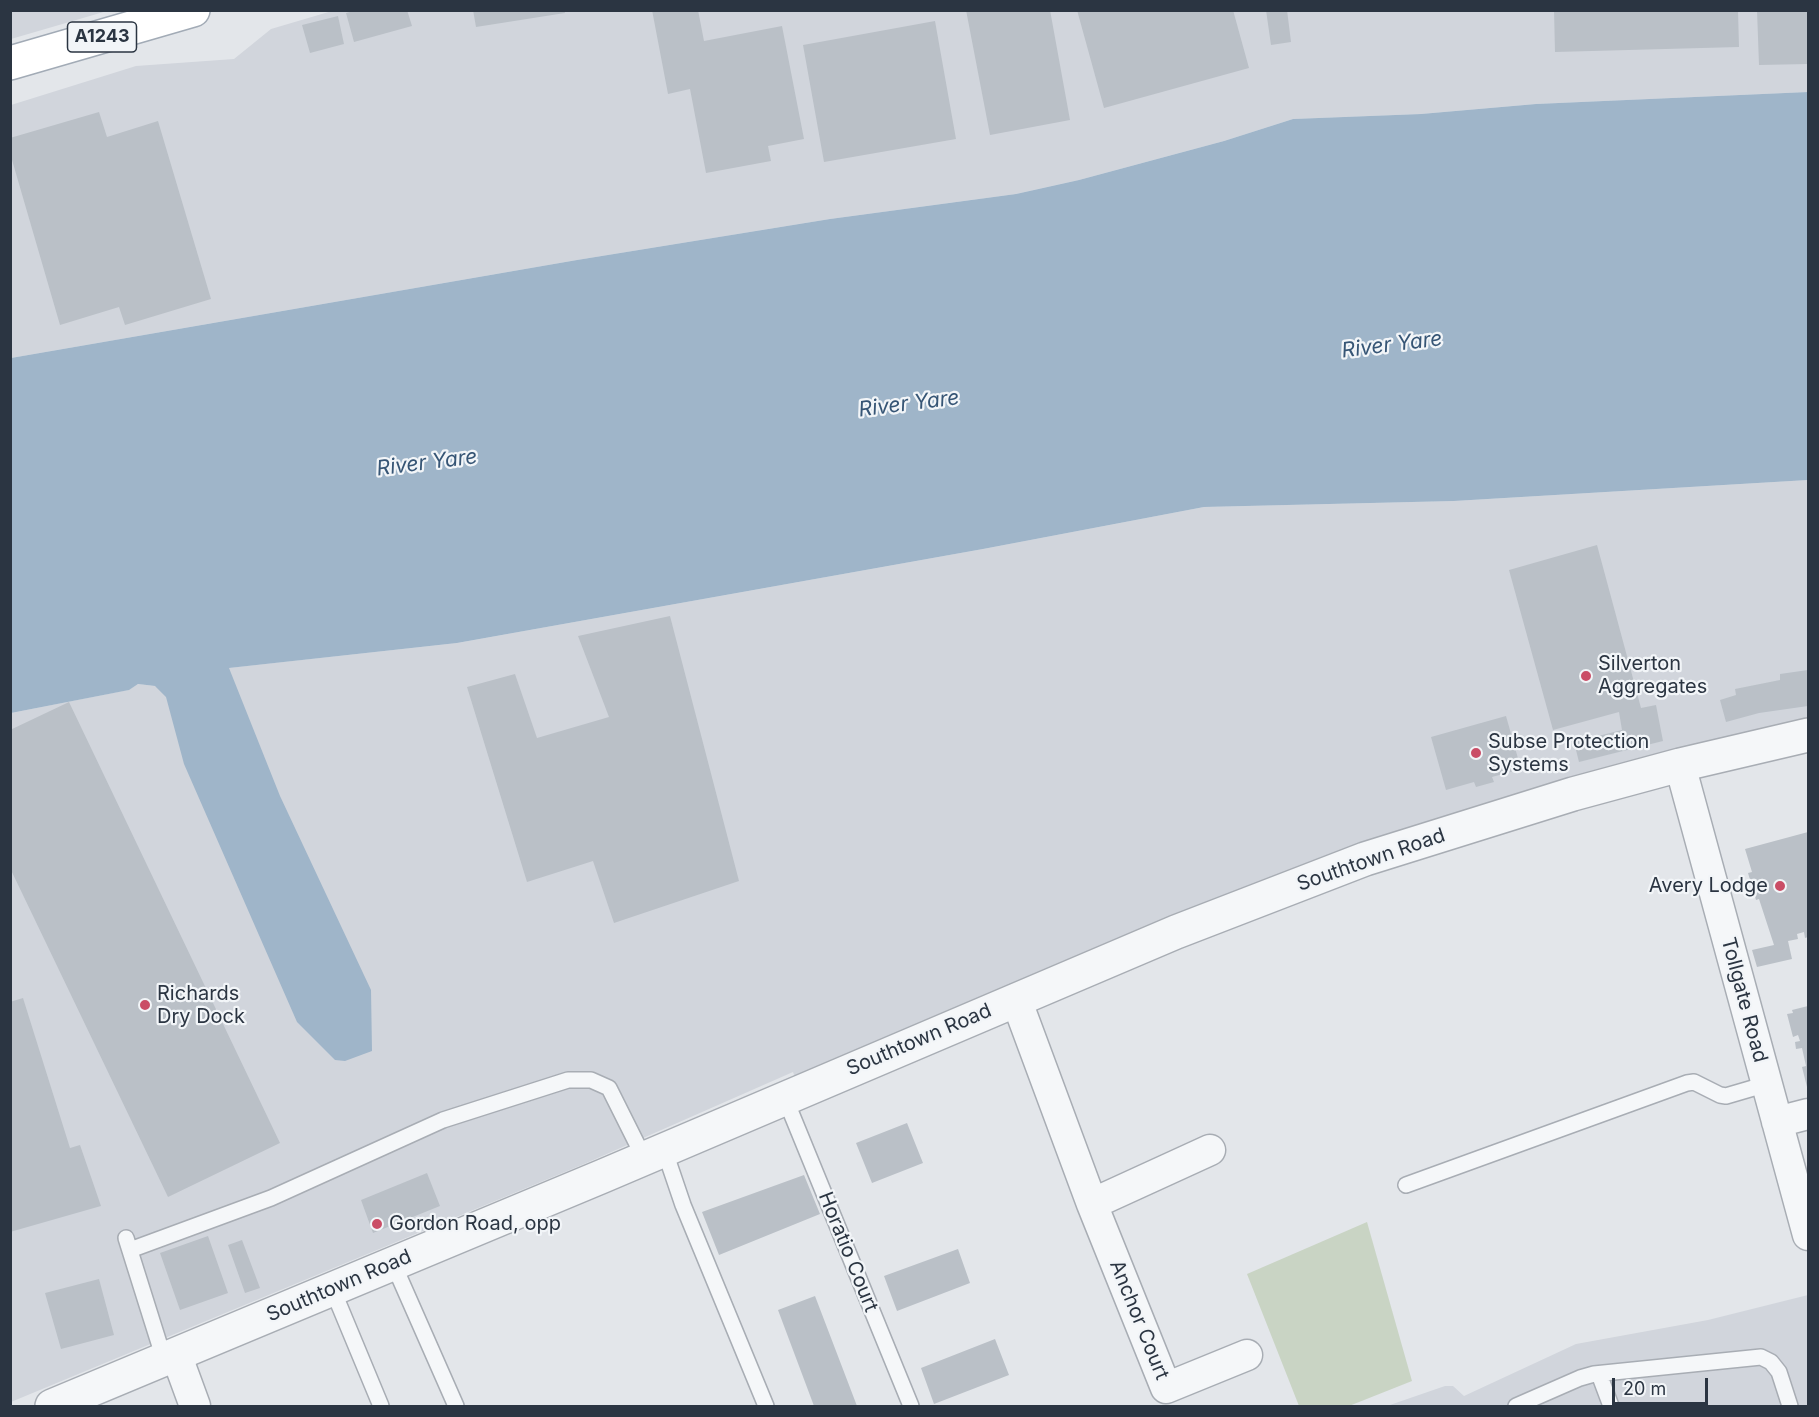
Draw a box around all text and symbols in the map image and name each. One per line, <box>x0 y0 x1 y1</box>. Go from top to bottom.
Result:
road number: A1243 <box>68 22 136 52</box>
water label: River Yare <box>1340 326 1444 364</box>
water label: River Yare <box>857 385 961 423</box>
water label: River Yare <box>375 444 479 482</box>
place label: Silverton Aggregates <box>1598 652 1707 699</box>
marker: Silverton Aggregates <box>1579 669 1593 683</box>
place label: Subse Protection Systems <box>1488 730 1649 777</box>
marker: Subse Protection Systems <box>1469 746 1483 760</box>
street label: Southtown Road <box>1294 823 1448 897</box>
place label: Avery Lodge <box>1649 874 1768 898</box>
marker: Avery Lodge <box>1773 879 1787 893</box>
street label: Tollgate Road <box>1716 935 1772 1065</box>
place label: Richards Dry Dock <box>157 982 245 1029</box>
marker: Richards Dry Dock <box>138 998 152 1012</box>
street label: Southtown Road <box>843 999 995 1081</box>
street label: Horatio Court <box>813 1188 883 1316</box>
place label: Gordon Road, opp <box>389 1212 561 1236</box>
marker: Gordon Road, opp <box>370 1217 384 1231</box>
street label: Southtown Road <box>263 1245 415 1327</box>
street label: Anchor Court <box>1104 1257 1174 1383</box>
scale bar <box>1615 1366 1711 1404</box>
text: 20 m <box>1623 1378 1666 1399</box>

